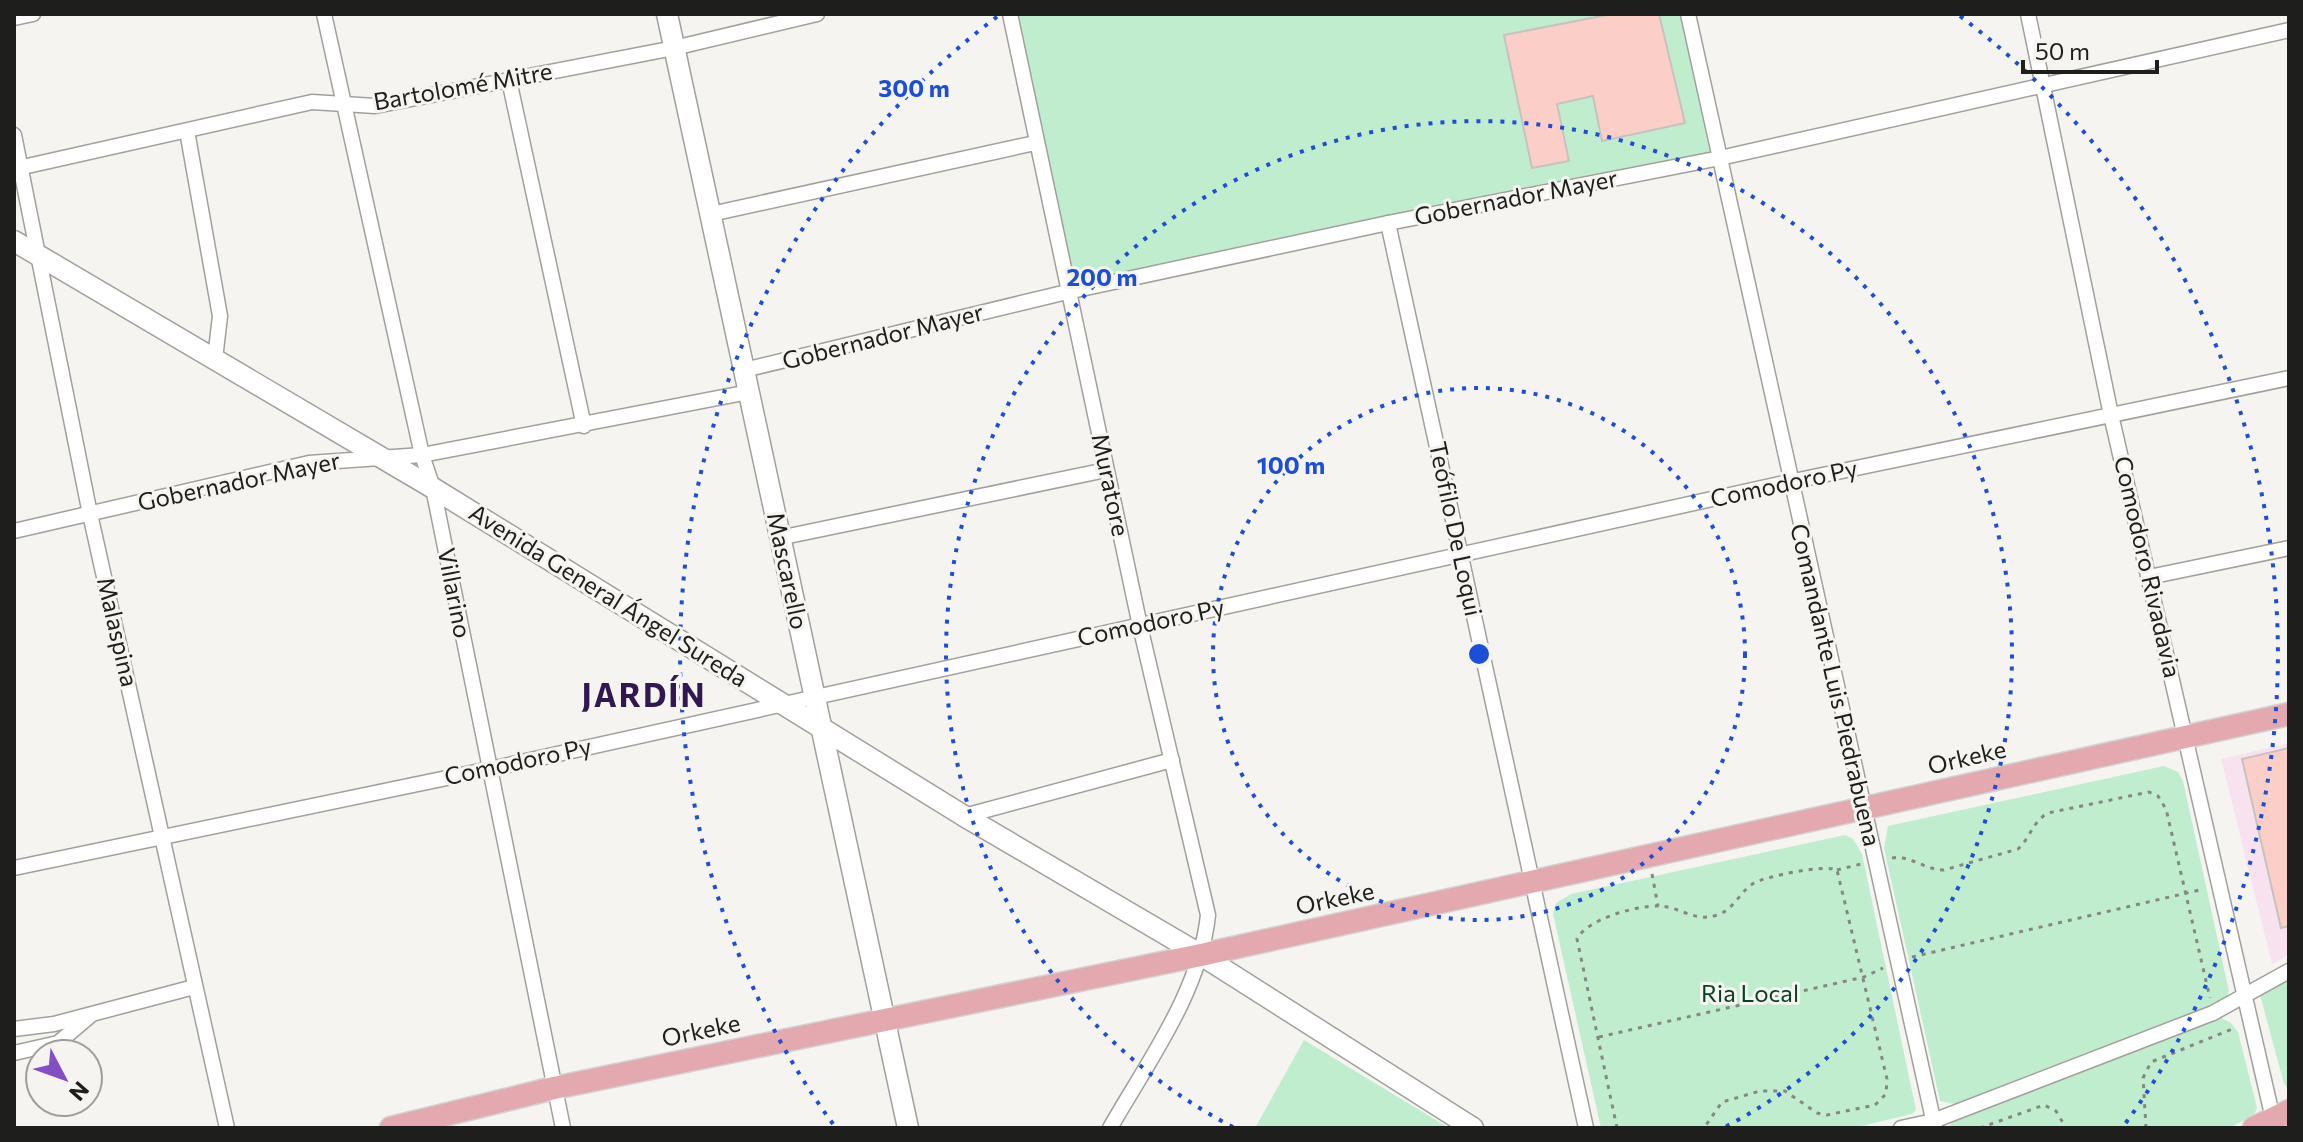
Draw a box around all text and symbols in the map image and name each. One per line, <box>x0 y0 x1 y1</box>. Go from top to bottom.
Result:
scale bar <box>2023 24 2157 74</box>
text: 50 m <box>2035 36 2090 65</box>
street label: Bartolomé Mitre <box>371 56 554 116</box>
text: 300 m <box>878 73 950 102</box>
street label: Gobernador Mayer <box>1412 163 1620 230</box>
text: 200 m <box>1067 262 1137 291</box>
street label: Gobernador Mayer <box>779 296 987 375</box>
street label: Muratore <box>1086 431 1136 539</box>
street label: Teófilo De Loqui <box>1424 439 1489 619</box>
street label: Gobernador Mayer <box>135 445 343 516</box>
text: 100 m <box>1257 450 1325 479</box>
street label: Comodoro Py <box>1707 453 1860 512</box>
street label: Comodoro Rivadavia <box>2109 453 2188 680</box>
street label: Avenida General Ángel Sureda <box>464 497 753 692</box>
street label: Mascarello <box>762 509 815 632</box>
street label: Comandante Luis Piedrabuena <box>1785 521 1888 849</box>
street label: Villarino <box>433 545 478 640</box>
street label: Malaspina <box>92 574 145 689</box>
street label: Comodoro Py <box>1074 592 1227 651</box>
centre of rings <box>1465 640 1493 668</box>
district label: JARDÍN <box>582 674 706 714</box>
street label: Comodoro Py <box>441 731 594 790</box>
street label: Orkeke <box>1925 733 2009 780</box>
street label: Orkeke <box>1293 875 1377 920</box>
park label: Ria Local <box>1701 978 1799 1007</box>
street label: Orkeke <box>659 1007 743 1052</box>
north arrow <box>24 1038 104 1118</box>
text: N <box>64 1076 95 1107</box>

